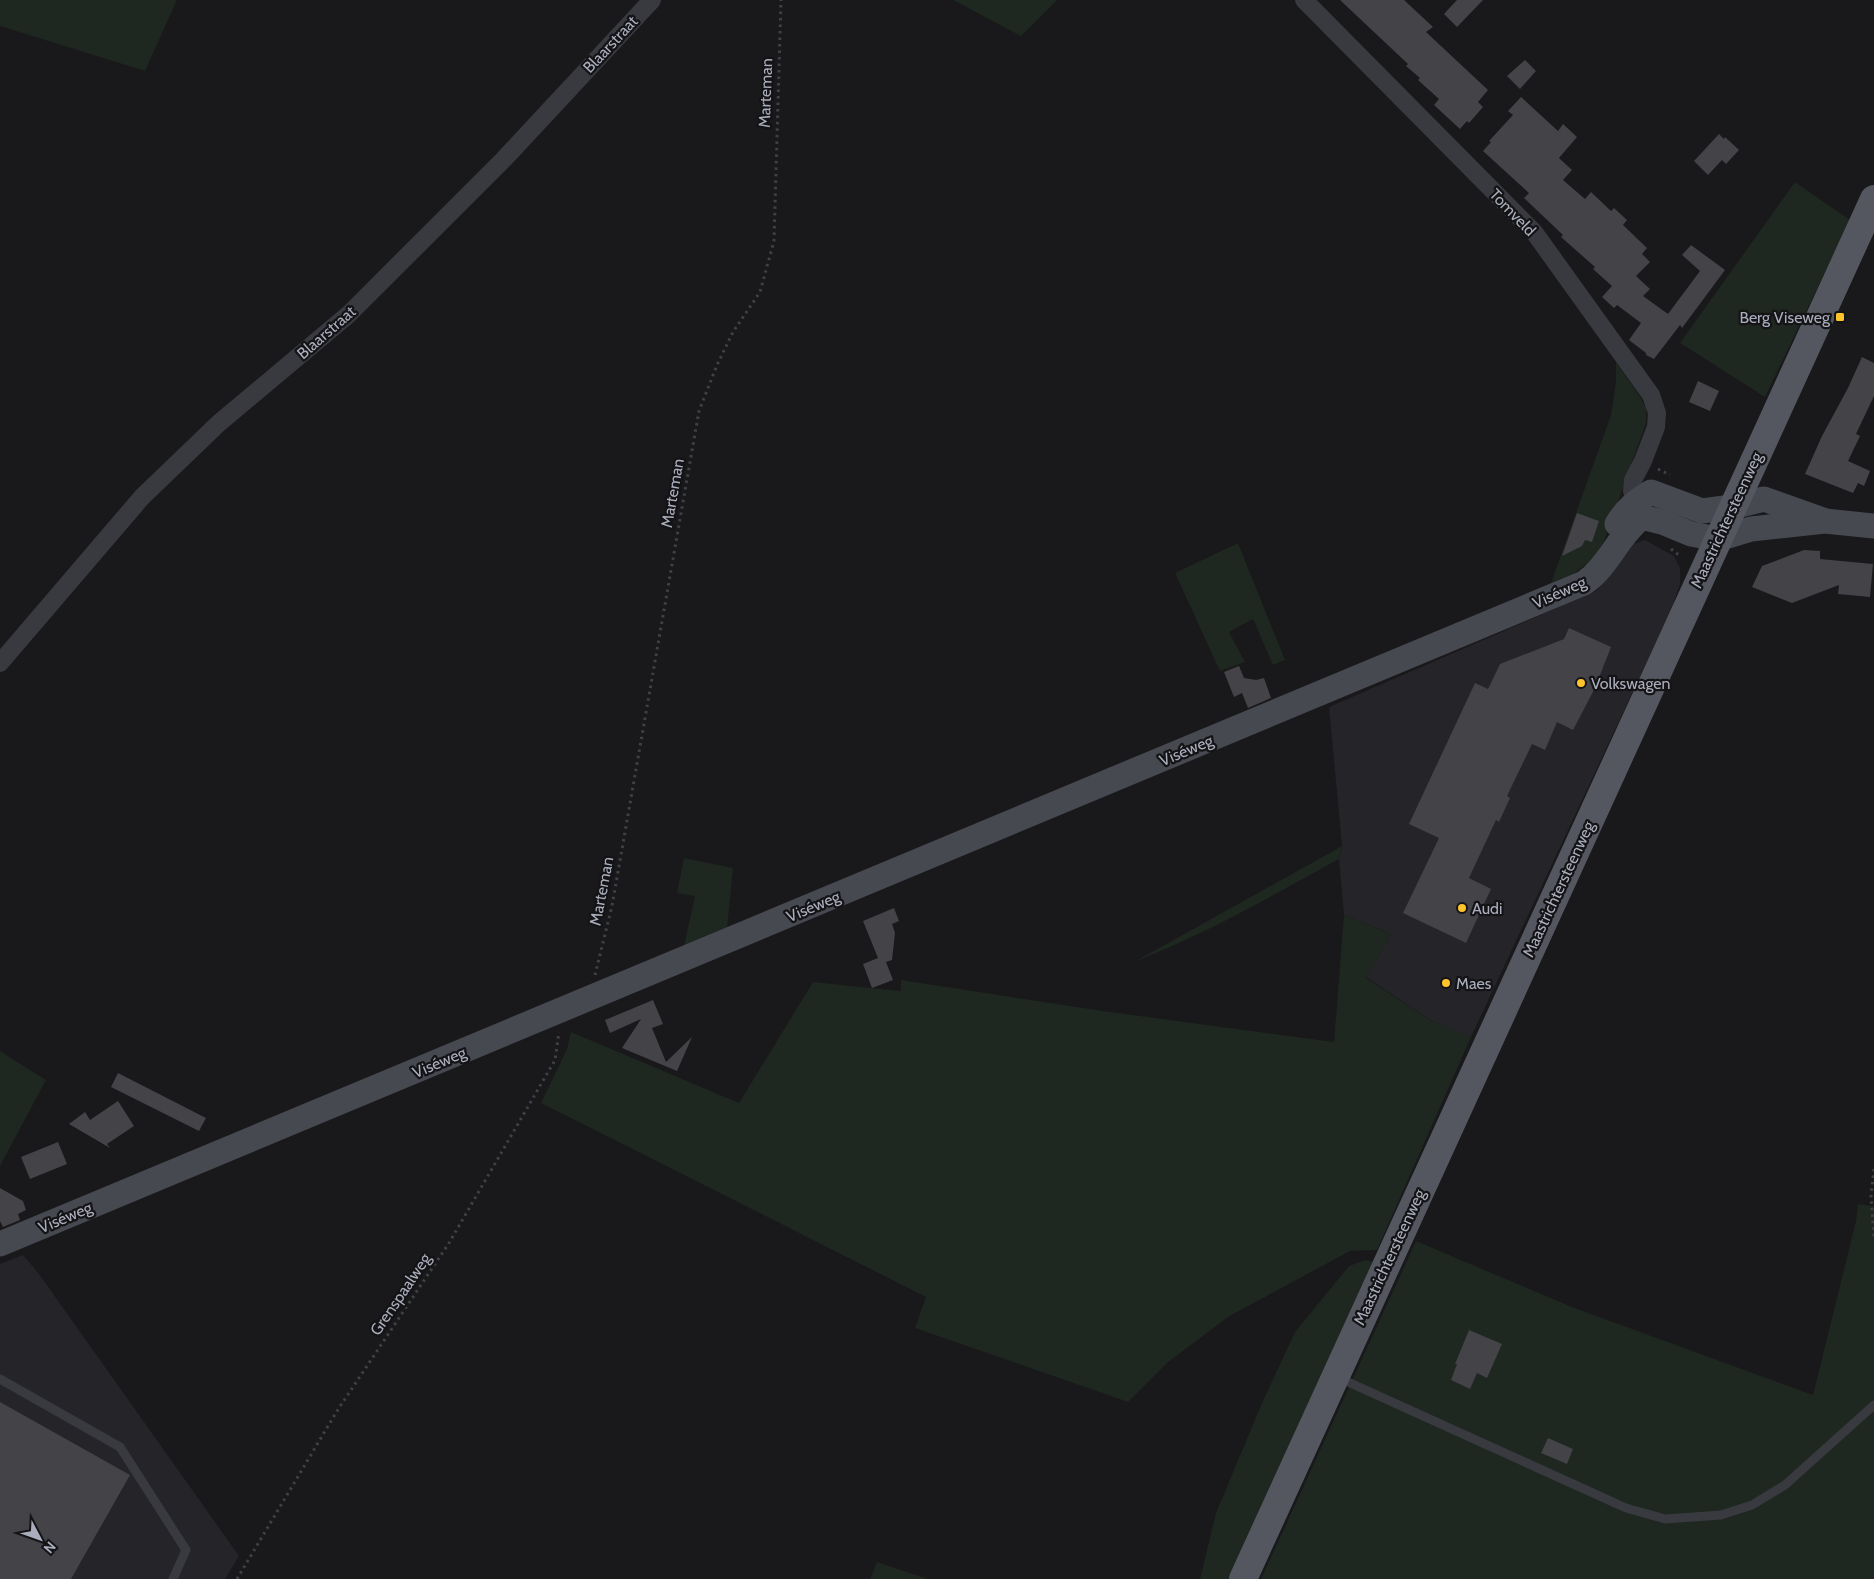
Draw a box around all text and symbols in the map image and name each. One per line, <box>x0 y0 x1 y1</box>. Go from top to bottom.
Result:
street label: Blaarstraat <box>579 11 642 77</box>
street label: Marteman <box>755 58 776 128</box>
street label: Tomveld <box>1486 185 1540 240</box>
street label: Blaarstraat <box>293 301 360 363</box>
place label: Berg Viseweg <box>1739 308 1831 327</box>
marker: Berg Viseweg <box>1834 311 1846 323</box>
street label: Maastrichtersteenweg <box>1687 448 1767 591</box>
street label: Marteman <box>657 457 688 529</box>
street label: Viséweg <box>1530 572 1590 613</box>
place label: Volkswagen <box>1591 674 1671 693</box>
marker: Volkswagen <box>1575 677 1587 689</box>
street label: Viséweg <box>1157 730 1217 770</box>
street label: Maastrichtersteenweg <box>1519 817 1599 960</box>
street label: Marteman <box>586 855 617 927</box>
street label: Viséweg <box>784 886 844 926</box>
place label: Audi <box>1472 899 1502 918</box>
marker: Audi <box>1456 902 1468 914</box>
place label: Maes <box>1456 974 1492 993</box>
marker: Maes <box>1440 977 1452 989</box>
street label: Viséweg <box>410 1042 470 1082</box>
street label: Maastrichtersteenweg <box>1350 1185 1430 1328</box>
street label: Viséweg <box>36 1197 96 1237</box>
street label: Grenspaalweg <box>366 1249 435 1339</box>
north arrow <box>15 1514 65 1564</box>
text: N <box>40 1538 60 1557</box>

